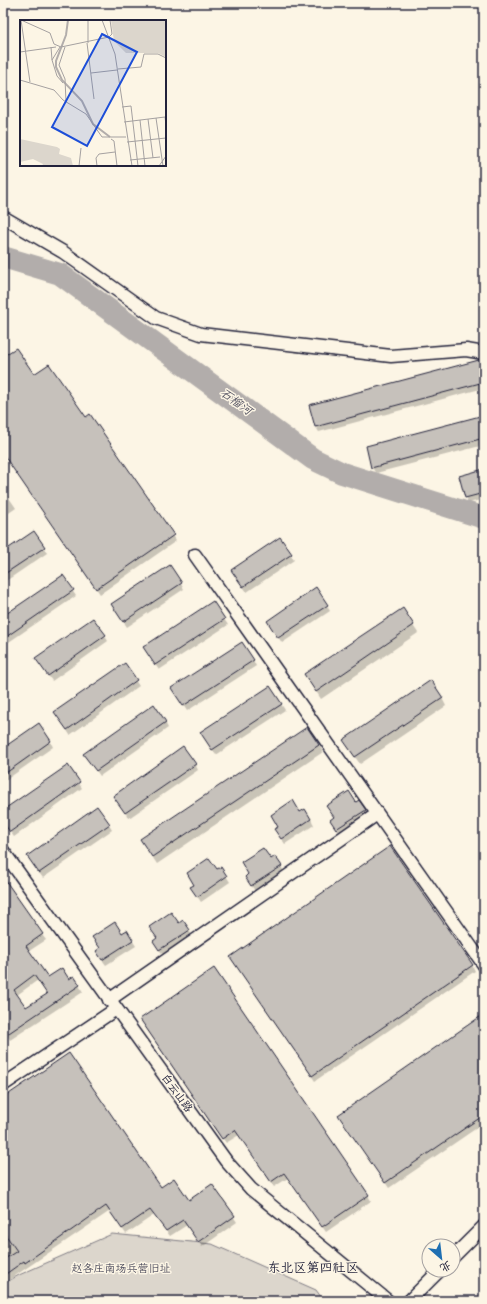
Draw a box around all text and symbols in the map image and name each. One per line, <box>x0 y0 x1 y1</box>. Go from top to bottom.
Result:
inset map <box>20 20 166 166</box>
water label: 石榴河 <box>216 385 257 421</box>
street label: 白云山路 <box>158 1071 196 1115</box>
north arrow <box>421 1238 461 1278</box>
text: 北 <box>437 1257 454 1276</box>
district label: 东北区第四社区 <box>267 1259 359 1277</box>
park label: 赵各庄南场兵营旧址 <box>72 1261 171 1276</box>

